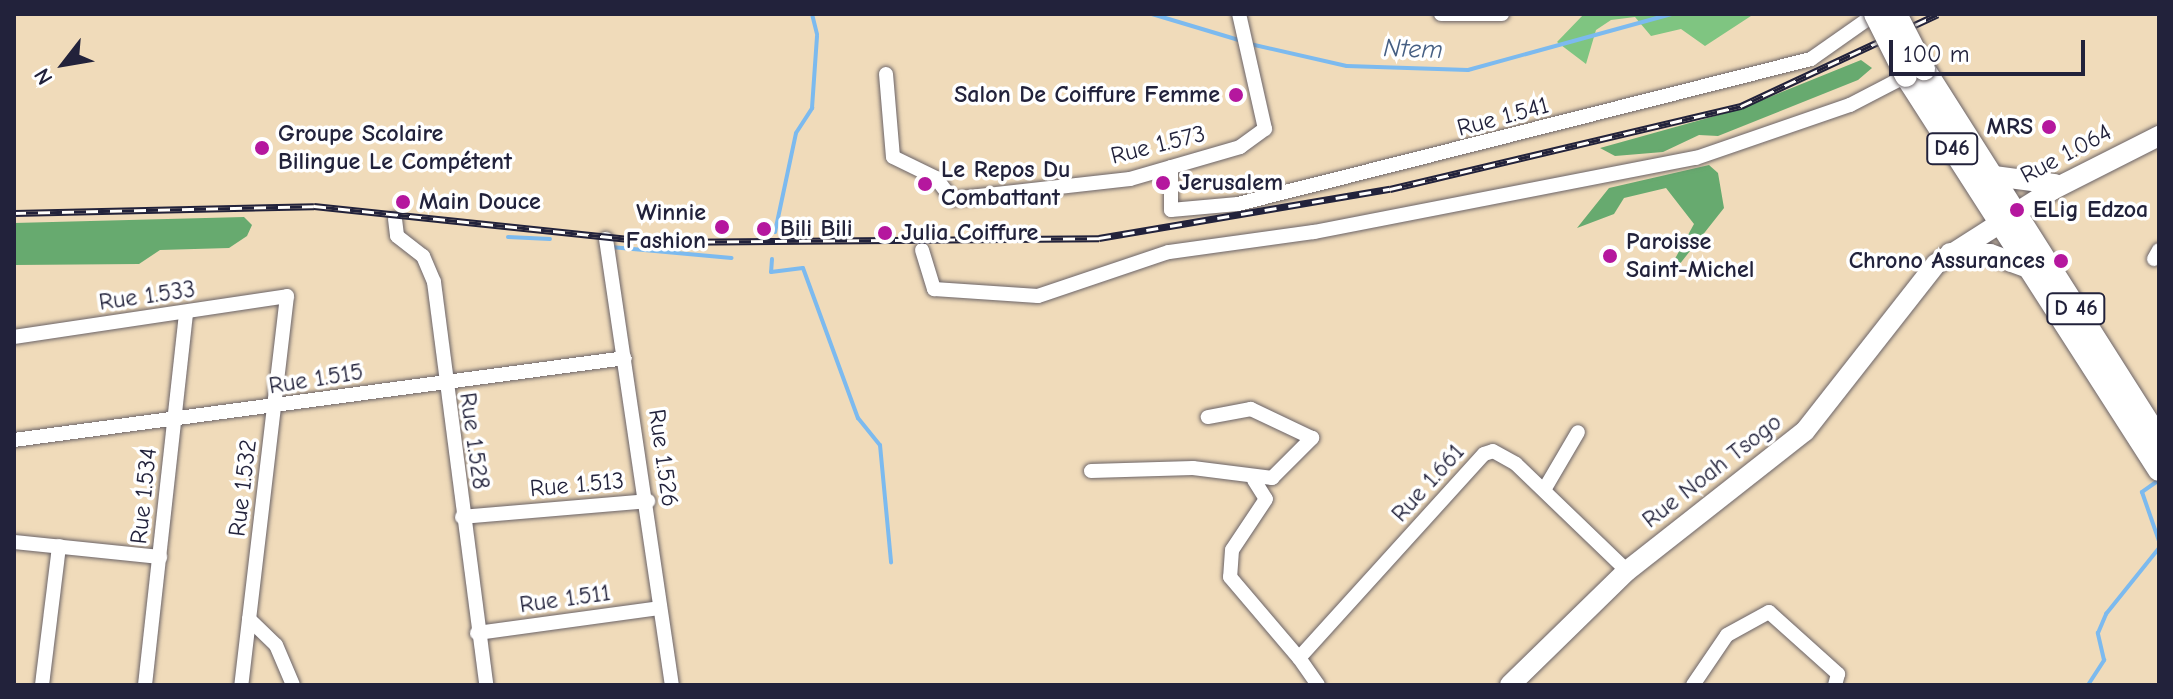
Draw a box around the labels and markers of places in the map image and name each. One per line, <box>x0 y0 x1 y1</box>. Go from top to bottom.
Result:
place label: Salon De Coiffure Femme <box>954 81 1220 109</box>
marker: Salon De Coiffure Femme <box>1227 86 1245 104</box>
place label: MRS <box>1987 113 2033 141</box>
marker: MRS <box>2040 118 2058 136</box>
place label: Groupe Scolaire Bilingue Le Compétent <box>278 120 512 176</box>
marker: Groupe Scolaire Bilingue Le Compétent <box>253 139 271 157</box>
place label: Le Repos Du Combattant <box>941 156 1070 212</box>
place label: Jerusalem <box>1179 169 1283 197</box>
marker: Jerusalem <box>1154 174 1172 192</box>
marker: Le Repos Du Combattant <box>916 175 934 193</box>
place label: Main Douce <box>419 188 541 216</box>
marker: Main Douce <box>394 193 412 211</box>
place label: ELig Edzoa <box>2033 196 2148 224</box>
place label: Winnie Fashion <box>626 199 706 255</box>
marker: ELig Edzoa <box>2008 201 2026 219</box>
place label: Bili Bili <box>780 215 853 243</box>
marker: Winnie Fashion <box>713 218 731 236</box>
place label: Julia Coiffure <box>901 219 1038 247</box>
marker: Bili Bili <box>755 220 773 238</box>
marker: Julia Coiffure <box>876 224 894 242</box>
place label: Paroisse Saint-Michel <box>1626 228 1754 284</box>
marker: Paroisse Saint-Michel <box>1601 247 1619 265</box>
place label: Chrono Assurances <box>1849 247 2045 275</box>
marker: Chrono Assurances <box>2052 252 2070 270</box>

